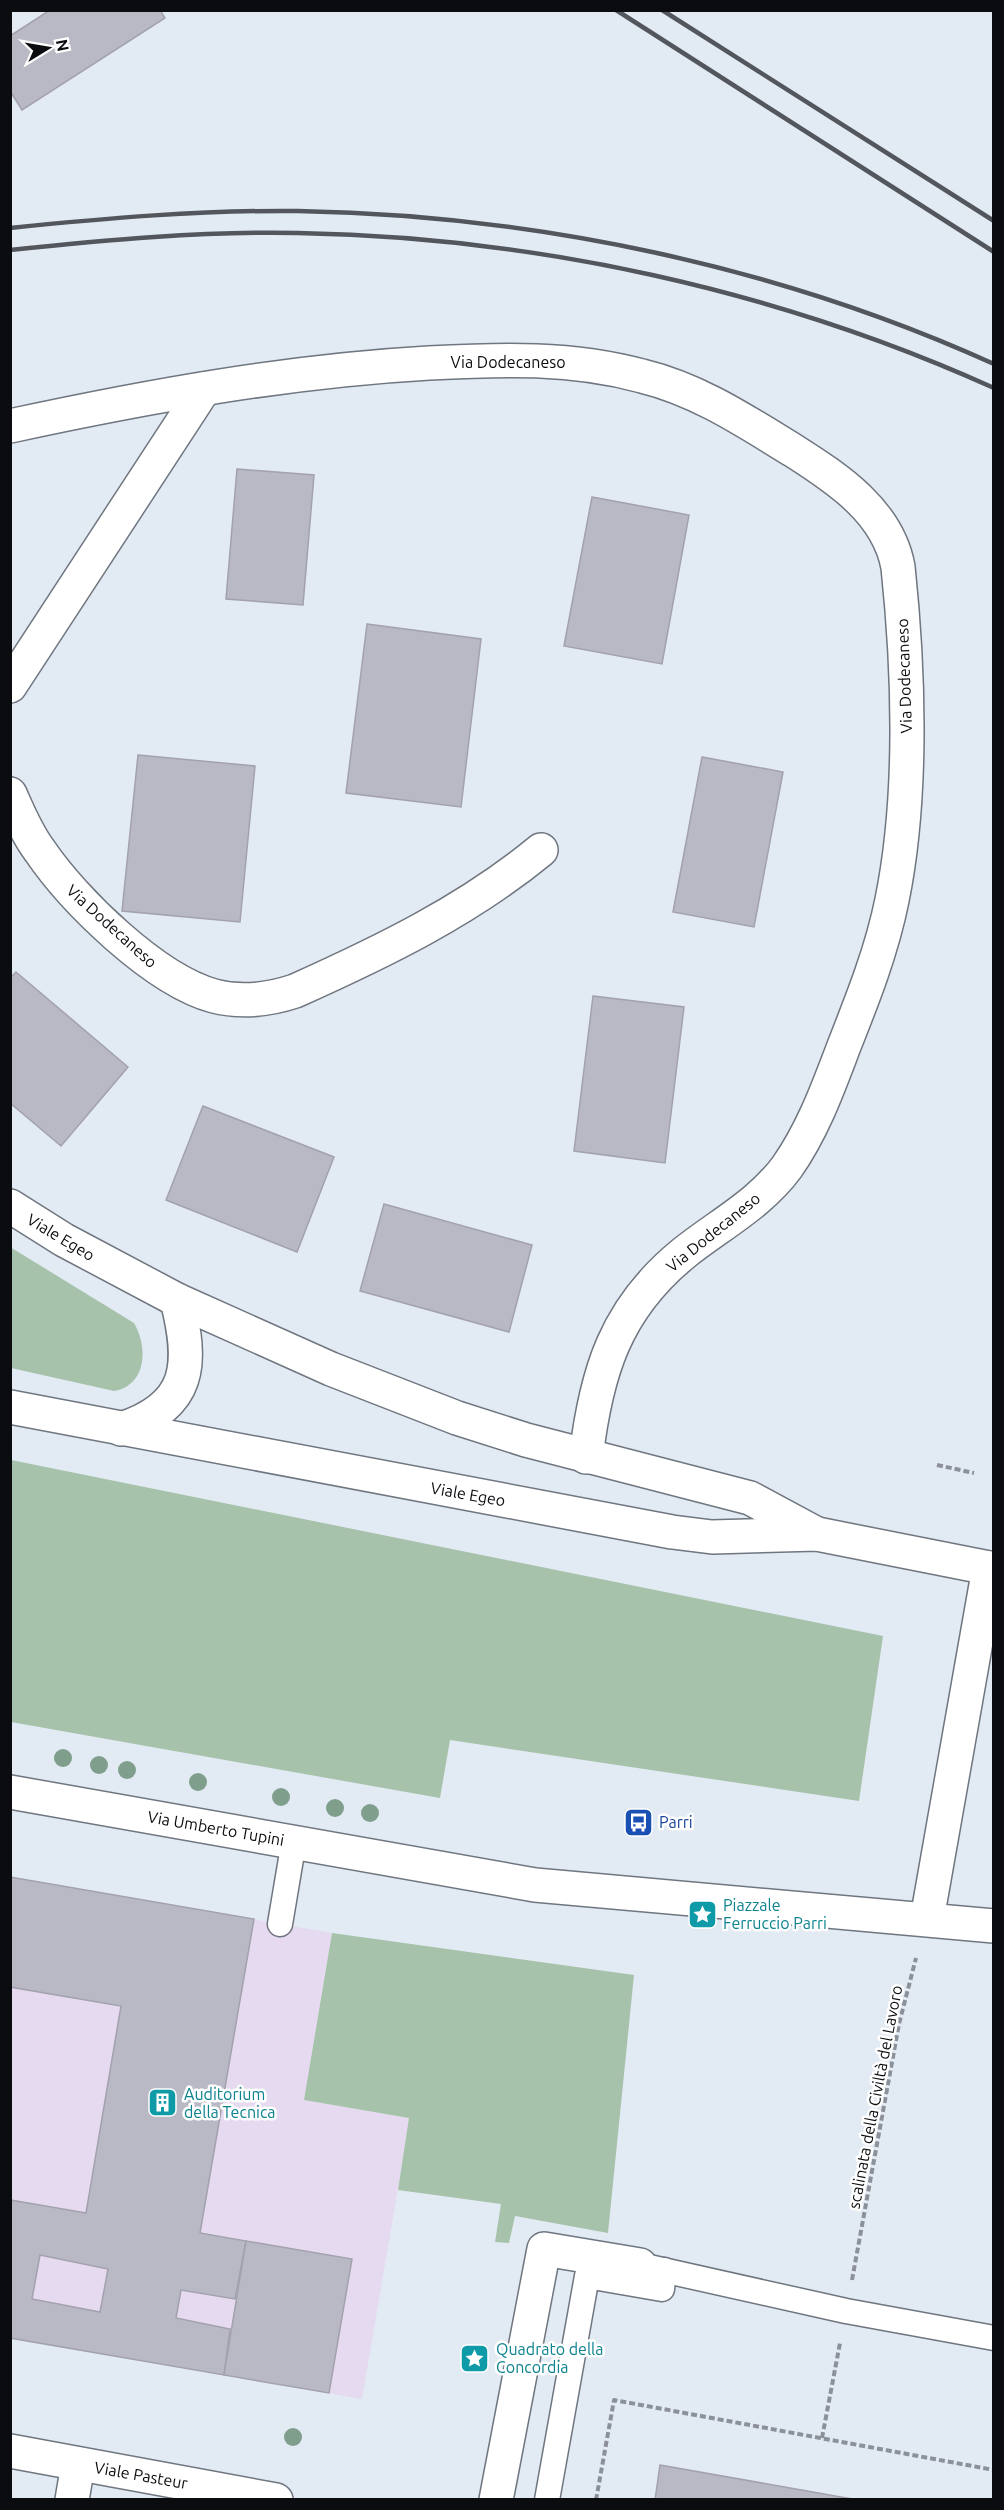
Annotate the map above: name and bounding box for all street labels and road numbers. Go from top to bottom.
street label: Via Dodecaneso [450,353,566,371]
street label: Via Dodecaneso [893,618,915,734]
street label: Via Dodecaneso [63,881,161,971]
street label: Via Dodecaneso [663,1189,763,1275]
street label: Viale Egeo [24,1210,98,1264]
street label: Viale Egeo [429,1479,507,1509]
street label: Via Umberto Tupini [146,1807,286,1849]
street label: scalinata della Civiltà del Lavoro [844,1984,906,2210]
street label: Viale Pasteur [93,2458,189,2492]

